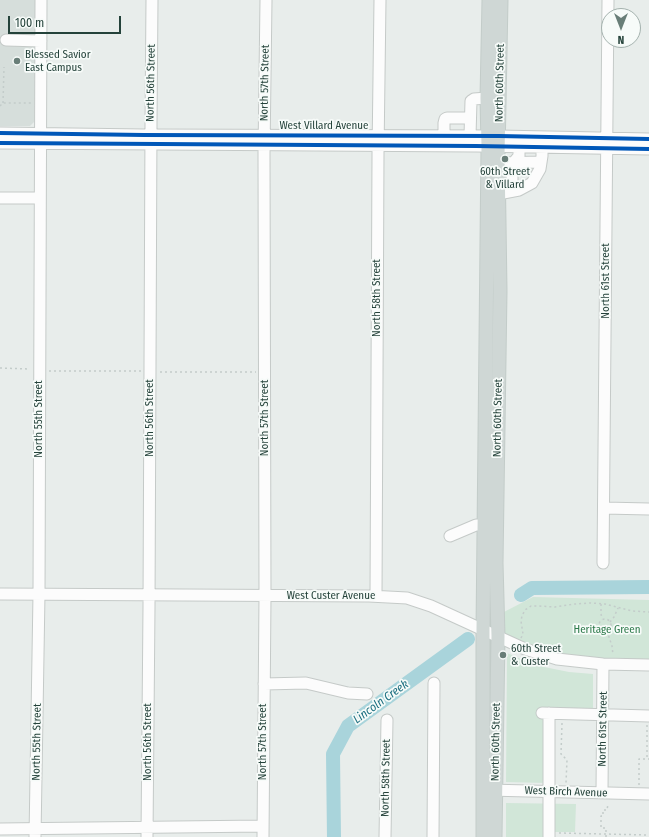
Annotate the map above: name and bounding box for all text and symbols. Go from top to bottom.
scale bar [10,8,123,34]
north arrow [601,8,641,48]
text: 100 m [15,16,44,30]
text: N [618,33,624,46]
street label: North 56th Street [144,44,158,122]
street label: North 60th Street [493,44,507,122]
street label: North 57th Street [258,45,272,121]
place label: Blessed Savior East Campus [25,48,90,74]
marker: Blessed Savior East Campus [12,56,22,66]
street label: West Villard Avenue [279,119,369,133]
marker: 60th Street & Villard [500,154,510,164]
place label: 60th Street & Villard [480,165,530,191]
street label: North 61st Street [599,243,613,319]
street label: North 58th Street [370,259,384,337]
street label: North 56th Street [143,379,157,457]
street label: North 60th Street [491,379,505,457]
street label: North 55th Street [32,380,46,458]
street label: North 57th Street [258,380,272,456]
street label: West Custer Avenue [287,589,375,603]
park label: Heritage Green [573,623,641,637]
place label: 60th Street & Custer [511,642,561,668]
marker: 60th Street & Custer [498,650,508,660]
water label: Lincoln Creek [351,677,411,727]
street label: North 61st Street [596,691,610,767]
street label: North 55th Street [30,703,44,781]
street label: North 56th Street [141,703,155,781]
street label: North 60th Street [489,703,503,781]
street label: North 57th Street [256,704,270,780]
street label: North 58th Street [379,739,393,817]
street label: West Birch Avenue [524,784,608,800]

